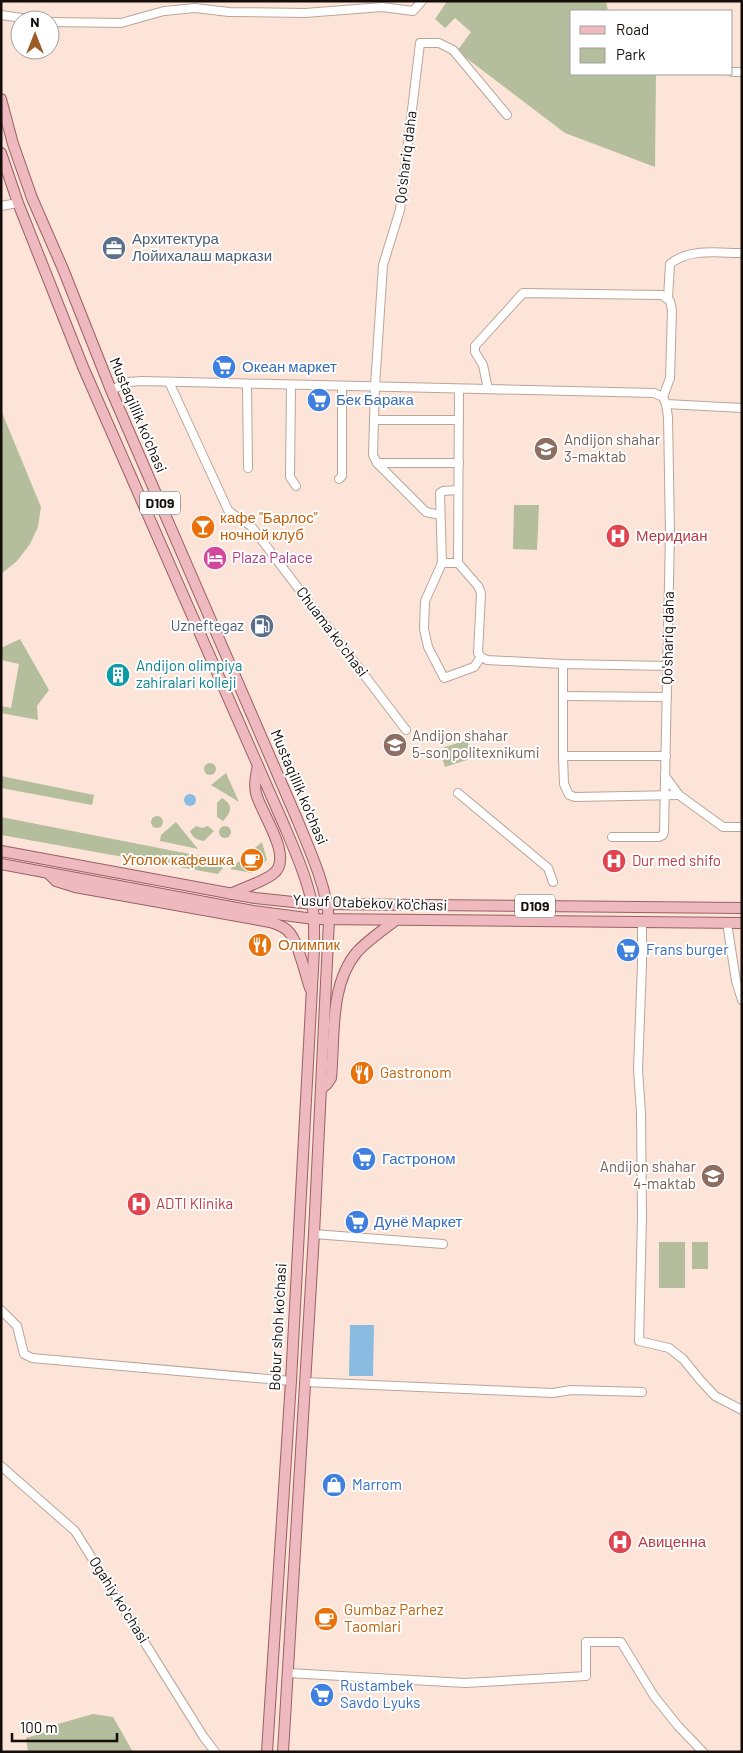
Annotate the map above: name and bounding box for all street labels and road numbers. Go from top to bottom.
street label: Qo'shariq daha [390,109,420,204]
street label: Mustaqillik ko'chasi [107,354,171,475]
road number: D109 [140,492,180,514]
street label: Chuama koʻchasi [293,583,373,680]
street label: Qo'shariq daha [657,591,677,685]
street label: Mustaqillik ko'chasi [268,726,332,847]
street label: Yusuf Otabekov ko'chasi [293,890,448,914]
road number: D109 [515,894,555,918]
street label: Bobur shoh ko'chasi [265,1263,289,1391]
street label: Ogahiy koʻchasi [86,1553,154,1646]

